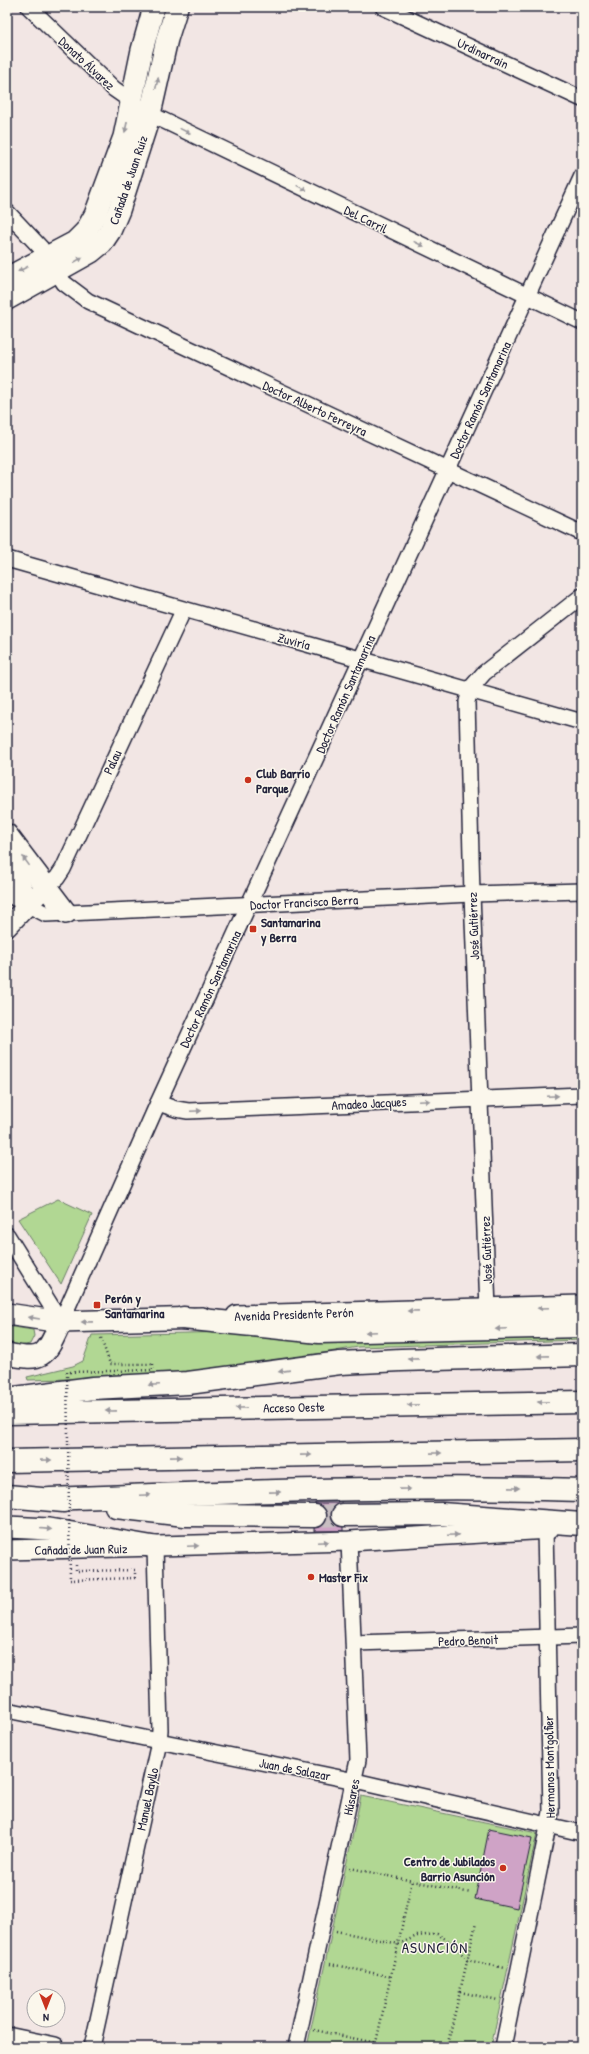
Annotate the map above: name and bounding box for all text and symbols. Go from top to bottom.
street label: Donato Álvarez [55,32,119,94]
street label: Urdinarrain [454,33,512,73]
one-way arrow [154,76,160,88]
one-way arrow [122,120,128,133]
one-way arrow [179,128,190,134]
street label: Cañada de Juan Ruiz [104,133,152,227]
one-way arrow [296,185,307,191]
street label: Del Carril [341,201,391,237]
one-way arrow [413,241,424,247]
one-way arrow [72,256,84,263]
one-way arrow [18,266,29,272]
street label: Doctor Ramón Santamarina [445,338,515,462]
street label: Doctor Alberto Ferreyra [260,376,370,440]
street label: Zuviría [276,628,312,654]
street label: Doctor Ramón Santamarina [311,632,379,756]
street label: Palau [99,747,125,777]
place label: Club Barrio Parque [256,764,311,798]
marker: Club Barrio Parque [243,775,253,785]
one-way arrow [22,856,30,867]
street label: Doctor Francisco Berra [250,890,358,914]
street label: José Gutiérrez [463,891,483,960]
place label: Santamarina y Berra [260,913,321,947]
marker: Santamarina y Berra [248,924,258,934]
street label: Doctor Ramón Santamarina [175,927,245,1051]
street label: Amadeo Jacques [331,1092,407,1114]
one-way arrow [547,1092,559,1099]
one-way arrow [418,1097,430,1104]
one-way arrow [190,1107,202,1114]
street label: José Gutiérrez [476,1215,496,1284]
place label: Perón y Santamarina [105,1289,165,1322]
marker: Perón y Santamarina [92,1300,102,1310]
street label: Avenida Presidente Perón [234,1303,354,1325]
one-way arrow [537,1304,549,1311]
one-way arrow [406,1308,419,1314]
one-way arrow [28,1315,40,1321]
one-way arrow [80,1319,93,1325]
one-way arrow [495,1325,507,1332]
one-way arrow [364,1329,377,1335]
one-way arrow [537,1353,549,1360]
one-way arrow [407,1356,419,1363]
one-way arrow [278,1367,290,1374]
one-way arrow [148,1381,160,1388]
street label: Acceso Oeste [263,1397,325,1417]
one-way arrow [537,1399,549,1406]
one-way arrow [406,1402,419,1408]
one-way arrow [234,1405,247,1411]
one-way arrow [105,1407,117,1414]
one-way arrow [430,1449,442,1456]
one-way arrow [300,1452,313,1458]
one-way arrow [170,1454,182,1461]
one-way arrow [40,1457,53,1463]
one-way arrow [508,1485,521,1491]
one-way arrow [399,1486,412,1492]
one-way arrow [269,1489,282,1495]
one-way arrow [139,1492,152,1498]
one-way arrow [40,1525,52,1532]
one-way arrow [447,1532,459,1539]
one-way arrow [317,1538,329,1545]
street label: Cañada de Juan Ruiz [34,1539,128,1559]
one-way arrow [187,1543,200,1549]
place label: Master Fix [319,1568,368,1586]
marker: Master Fix [306,1572,316,1582]
street label: Pedro Benoit [438,1630,499,1650]
street label: Hermanos Montgolfier [539,1716,559,1818]
street label: Juan de Salazar [258,1753,332,1785]
street label: Manuel Bayllo [132,1766,162,1832]
street label: Húsares [338,1777,364,1817]
place label: Centro de Jubilados Barrio Asunción [404,1852,495,1885]
marker: Centro de Jubilados Barrio Asunción [498,1863,508,1873]
district label: ASUNCIÓN [402,1937,468,1958]
north arrow [26,1988,66,2028]
text: N [43,2011,49,2025]

